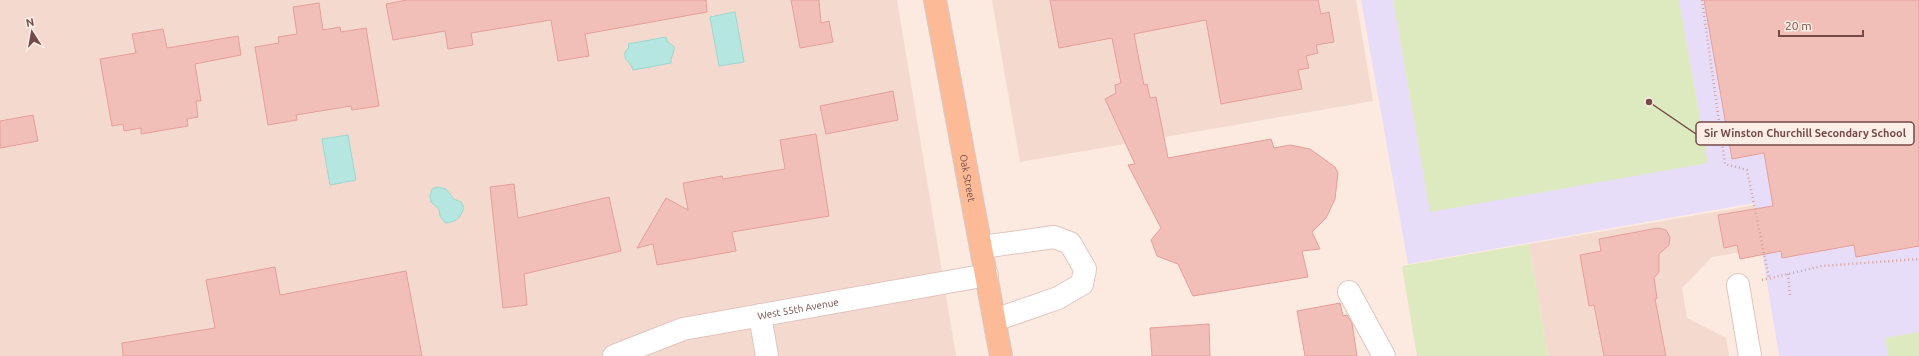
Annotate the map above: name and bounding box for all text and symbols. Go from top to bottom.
north arrow [12,12,52,52]
scale bar [1779,12,1863,38]
text: N [25,16,35,29]
text: 20 m [1785,19,1812,32]
callout: Sir Winston Churchill Secondary School [1696,122,1914,145]
text: Sir Winston Churchill Secondary School [1704,127,1907,139]
street label: Oak Street [958,153,978,203]
street label: West 55th Avenue [757,296,840,321]

